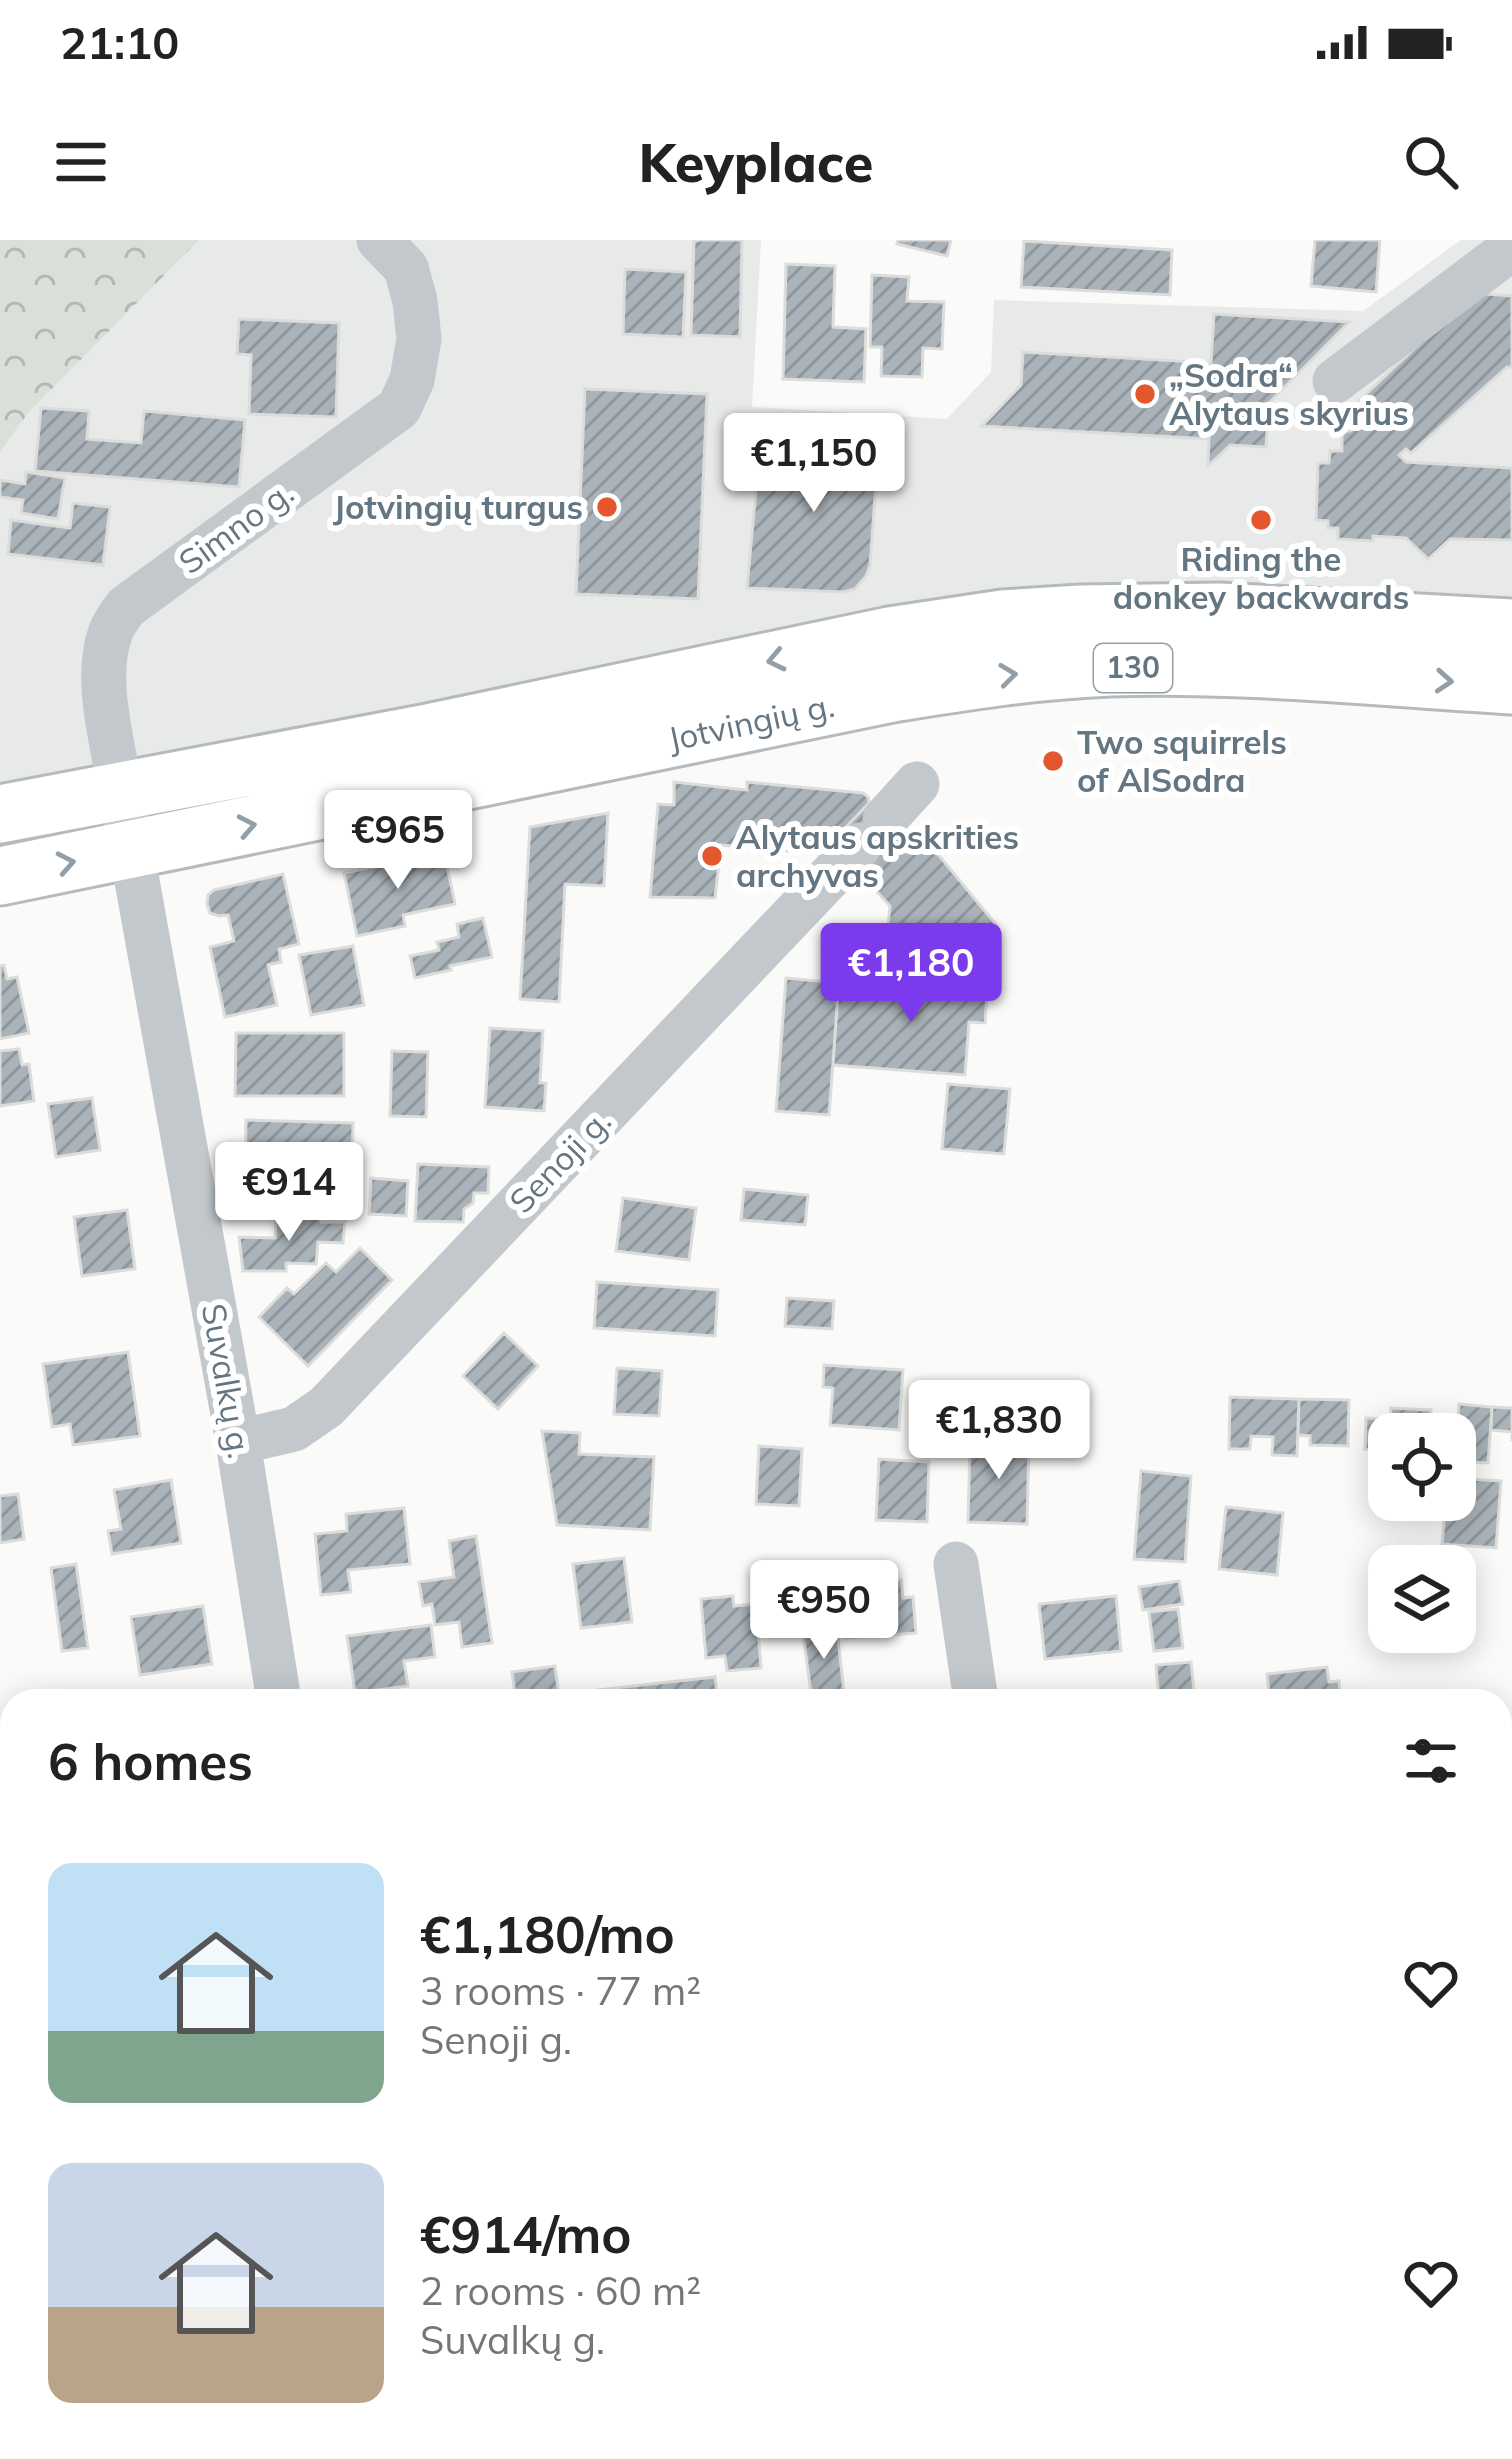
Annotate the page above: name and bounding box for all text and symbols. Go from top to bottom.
text: 21:10 [60,14,179,70]
text: Keyplace [639,128,873,196]
icon: menu [48,129,114,195]
icon: search [1398,129,1464,195]
place label: „Sodra“ Alytaus skyrius [1169,354,1409,433]
marker: „Sodra“ Alytaus skyrius [1132,381,1158,407]
pin: €1,150 [716,413,912,515]
text: €1,150 [751,427,877,476]
street label: Simno g. [170,471,301,582]
place label: Jotvingių turgus [333,486,583,527]
marker: Jotvingių turgus [594,494,620,520]
marker: Riding the donkey backwards [1248,507,1274,533]
place label: Riding the donkey backwards [1113,538,1409,617]
road number: 130 [1094,644,1172,692]
one-way arrow [766,647,786,672]
one-way arrow [998,663,1017,689]
one-way arrow [1435,668,1454,694]
street label: Jotvingių g. [664,684,838,759]
place label: Two squirrels of AlSodra [1077,721,1287,800]
marker: Two squirrels of AlSodra [1040,748,1066,774]
pin: €965 [327,790,469,892]
text: €965 [351,804,445,853]
one-way arrow [237,815,257,840]
place label: Alytaus apskrities archyvas [736,816,1019,895]
marker: Alytaus apskrities archyvas [699,843,725,869]
one-way arrow [56,851,76,877]
pin: €1,180 [813,923,1009,1025]
text: €1,180 [848,937,974,986]
street label: Senoji g. [500,1100,619,1221]
pin: €914 [218,1142,360,1244]
text: €914 [242,1156,336,1205]
street label: Suvalkų g. [194,1300,261,1462]
pin: €1,830 [901,1380,1097,1482]
text: €1,830 [936,1394,1062,1443]
map controls [1368,1413,1476,1653]
button: locate [1368,1413,1476,1521]
button: layers [1368,1545,1476,1653]
pin: €950 [753,1560,895,1662]
text: €950 [777,1574,871,1623]
icon: filters [1398,1728,1464,1794]
text: 6 homes [48,1729,253,1793]
text: €1,180/mo [420,1902,675,1966]
icon: home [144,1911,288,2055]
icon: heart [1398,1950,1464,2016]
text: 3 rooms · 77 m² [420,1966,701,2015]
text: Senoji g. [420,2015,572,2064]
text: €914/mo [420,2202,632,2266]
icon: home [144,2211,288,2355]
icon: heart [1398,2250,1464,2316]
text: 2 rooms · 60 m² [420,2266,701,2315]
text: Suvalkų g. [420,2315,605,2364]

